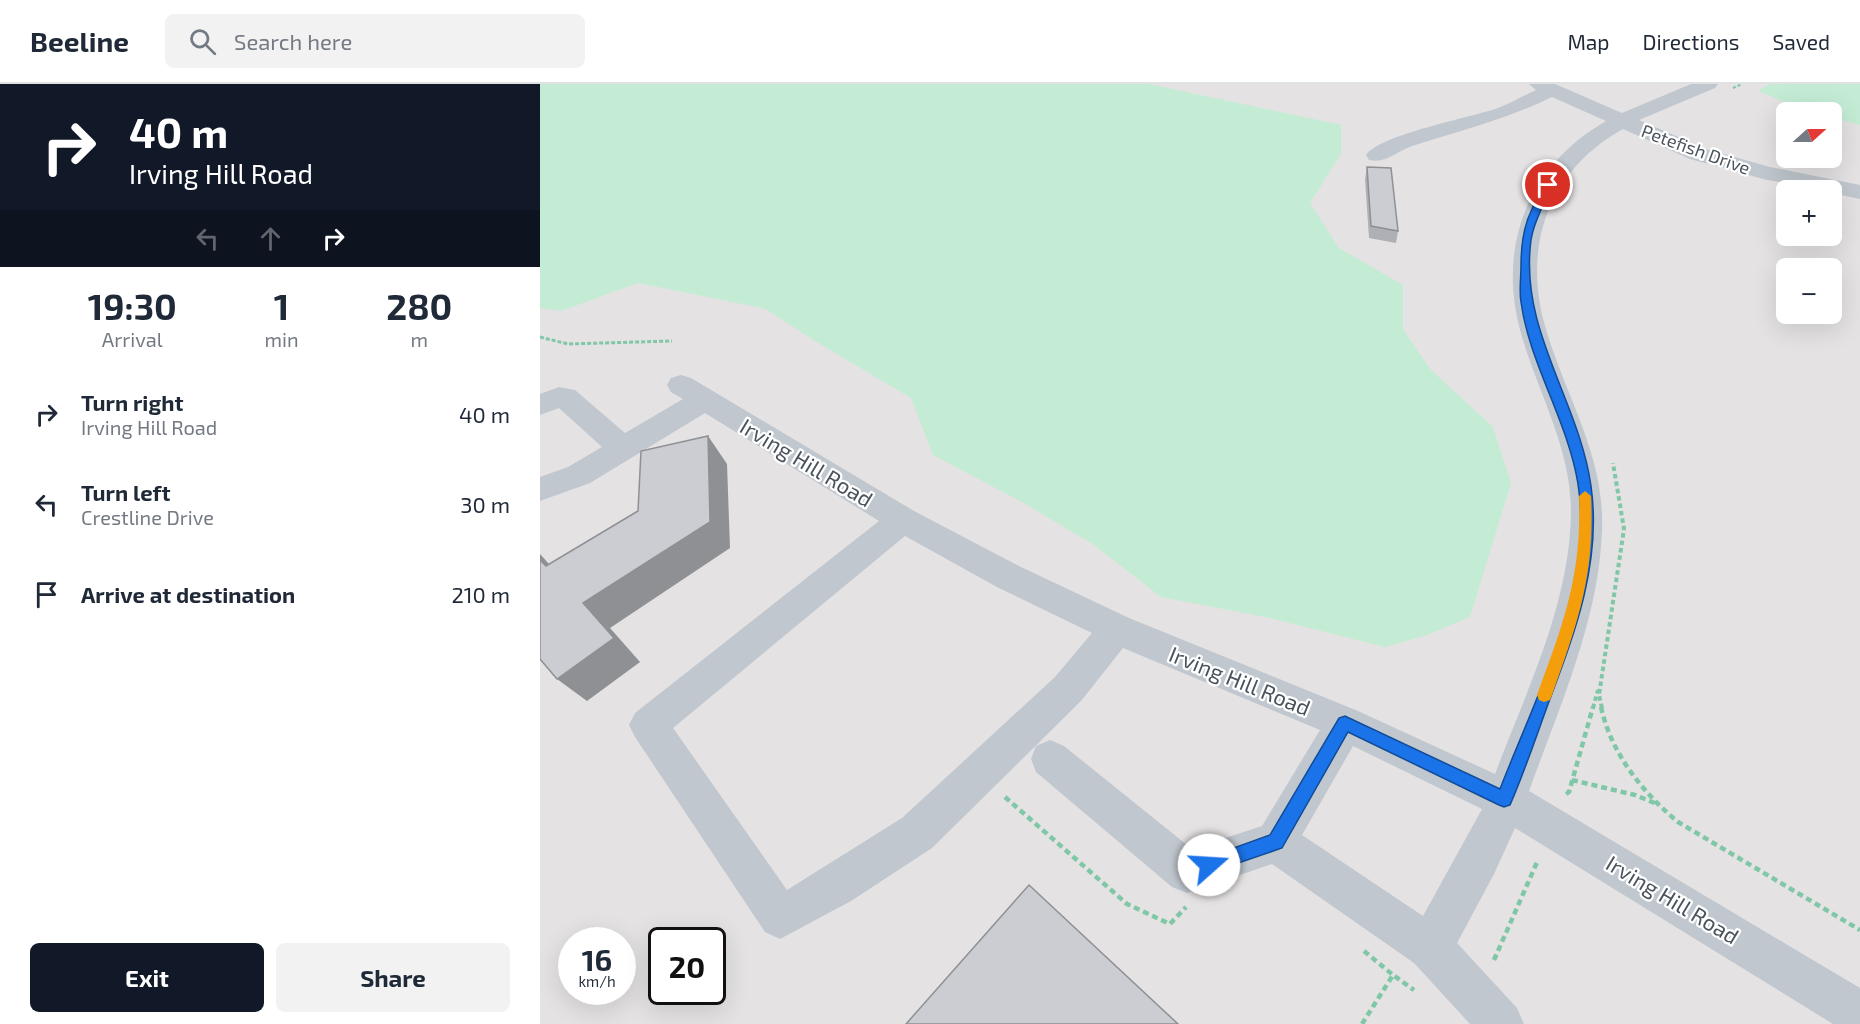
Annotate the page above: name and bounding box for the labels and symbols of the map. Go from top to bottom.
north arrow [1776,102,1842,168]
street label: Petefish Drive [1639,119,1753,179]
pin [1522,159,1573,210]
street label: Irving Hill Road [736,412,878,512]
street label: Irving Hill Road [1166,640,1314,720]
position arrow [1177,833,1241,897]
street label: Irving Hill Road [1602,849,1744,949]
speed limit sign: 20 [648,927,726,1005]

